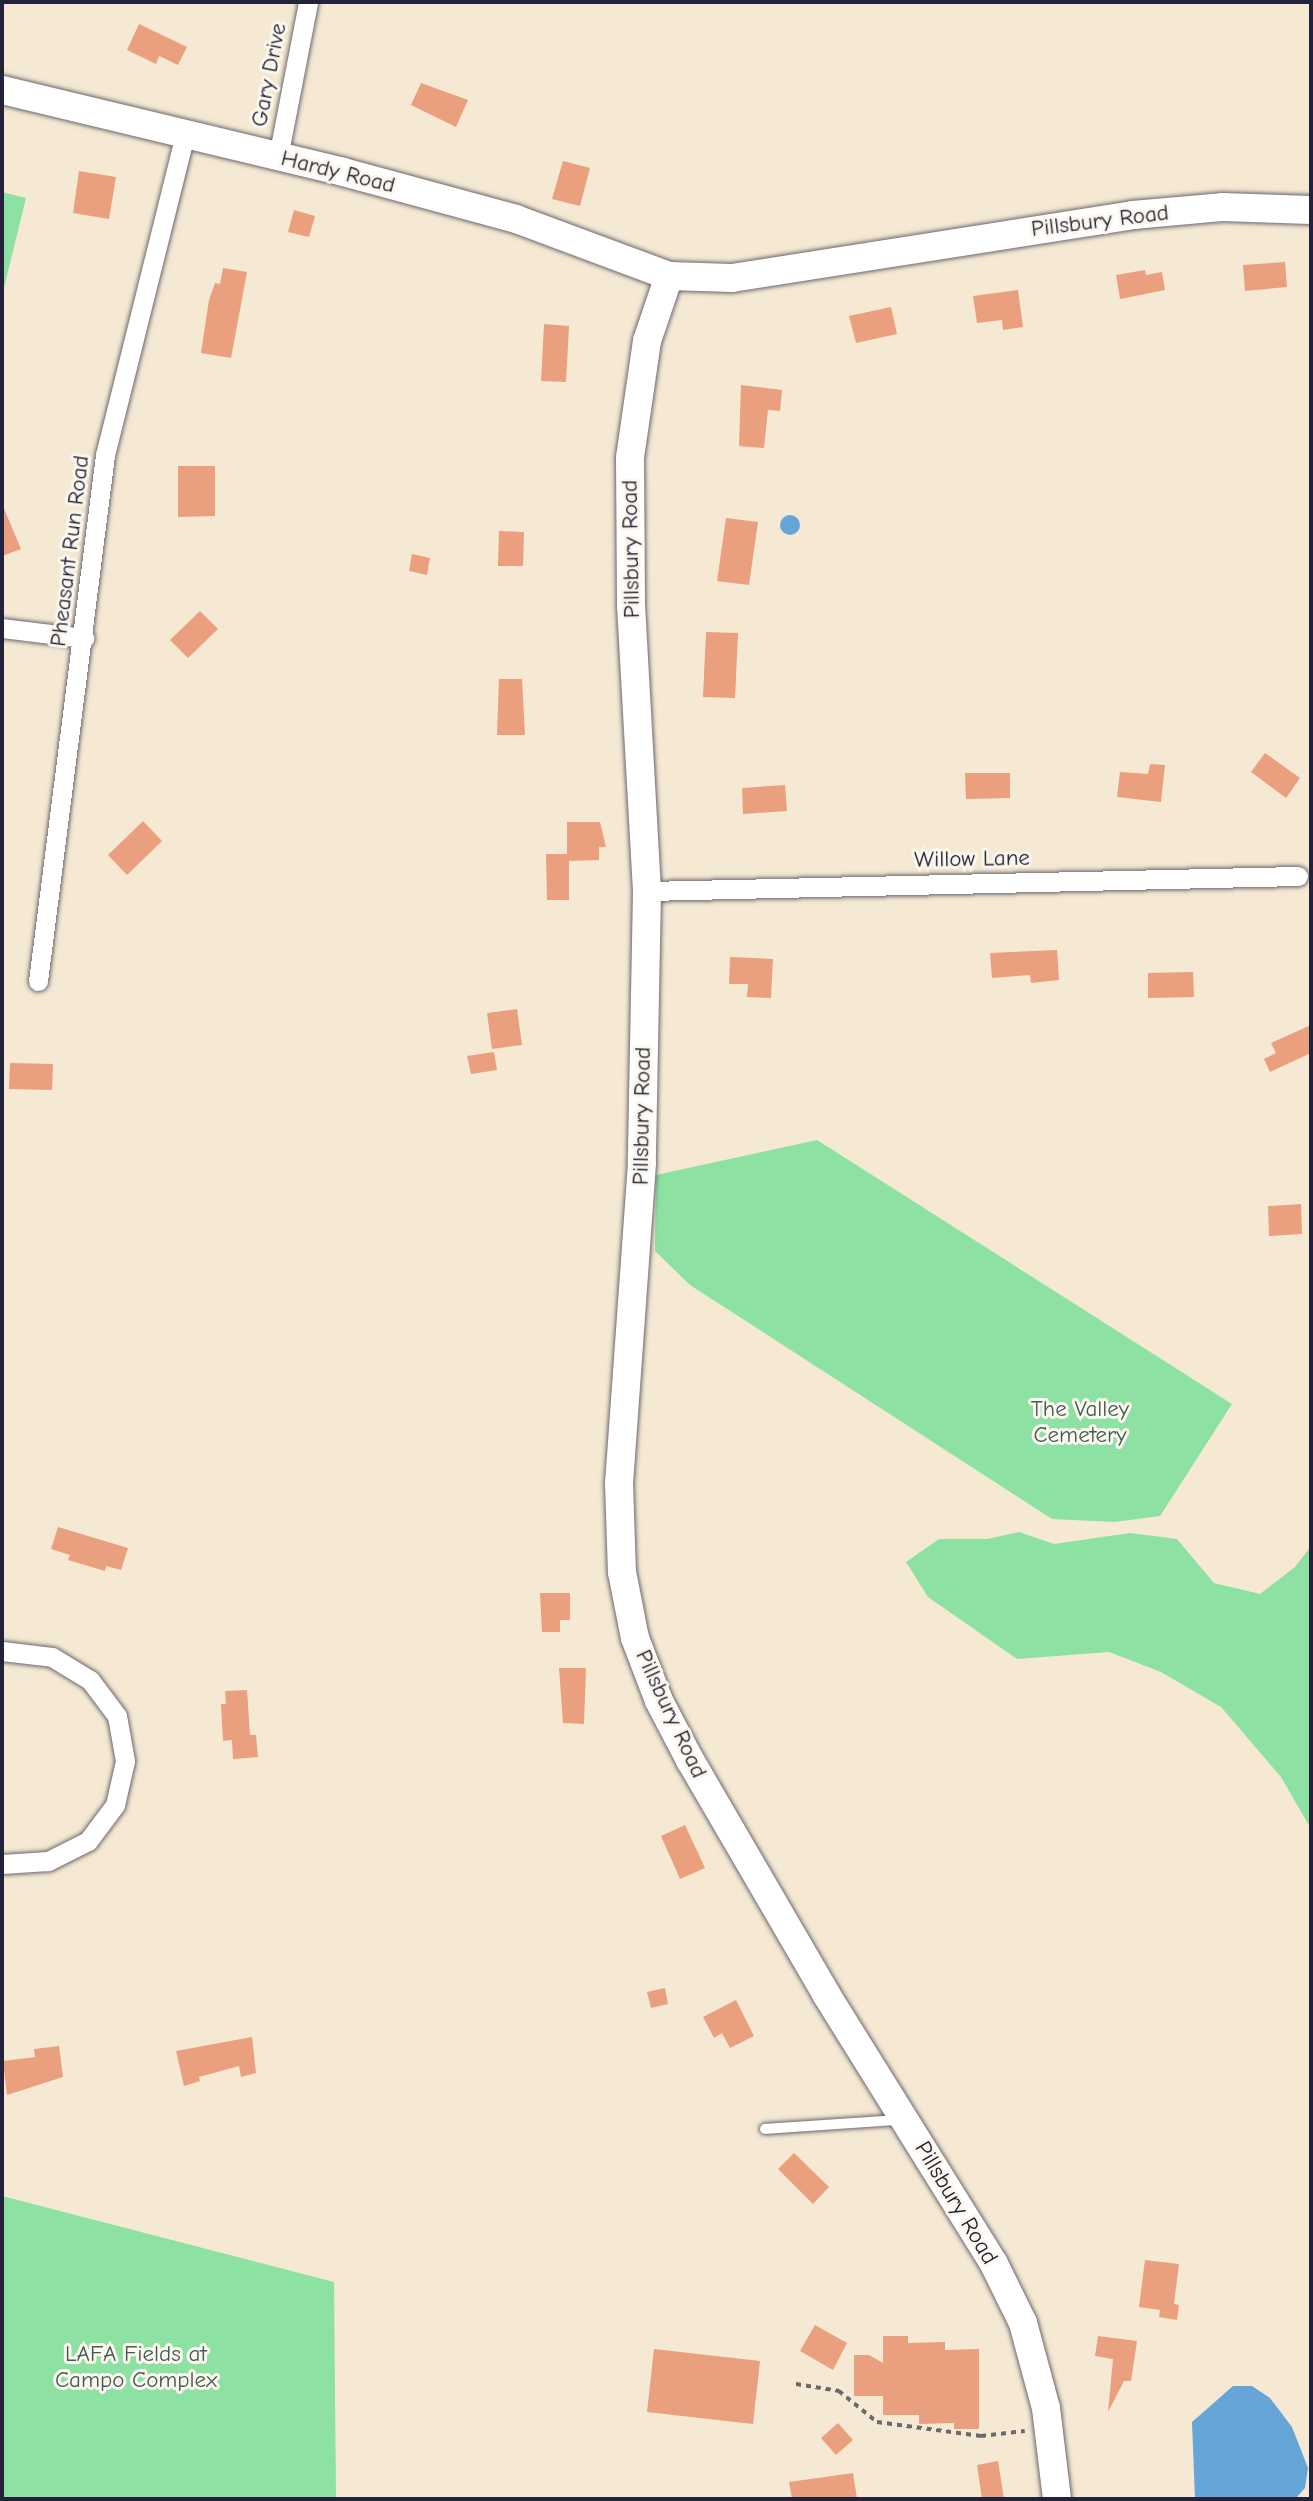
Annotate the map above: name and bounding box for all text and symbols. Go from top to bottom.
street label: Gary Drive [245,21,293,129]
street label: Hardy Road [278,144,398,200]
street label: Pillsbury Road [1030,199,1170,243]
street label: Pheasant Run Road [45,454,95,648]
street label: Pillsbury Road [616,479,646,619]
street label: Willow Lane [914,844,1030,874]
street label: Pillsbury Road [627,1046,657,1186]
park label: The Valley Cemetery [1031,1395,1129,1449]
street label: Pillsbury Road [629,1645,713,1783]
street label: Pillsbury Road [908,2137,1004,2269]
park label: LAFA Fields at Campo Complex [55,2340,217,2394]

